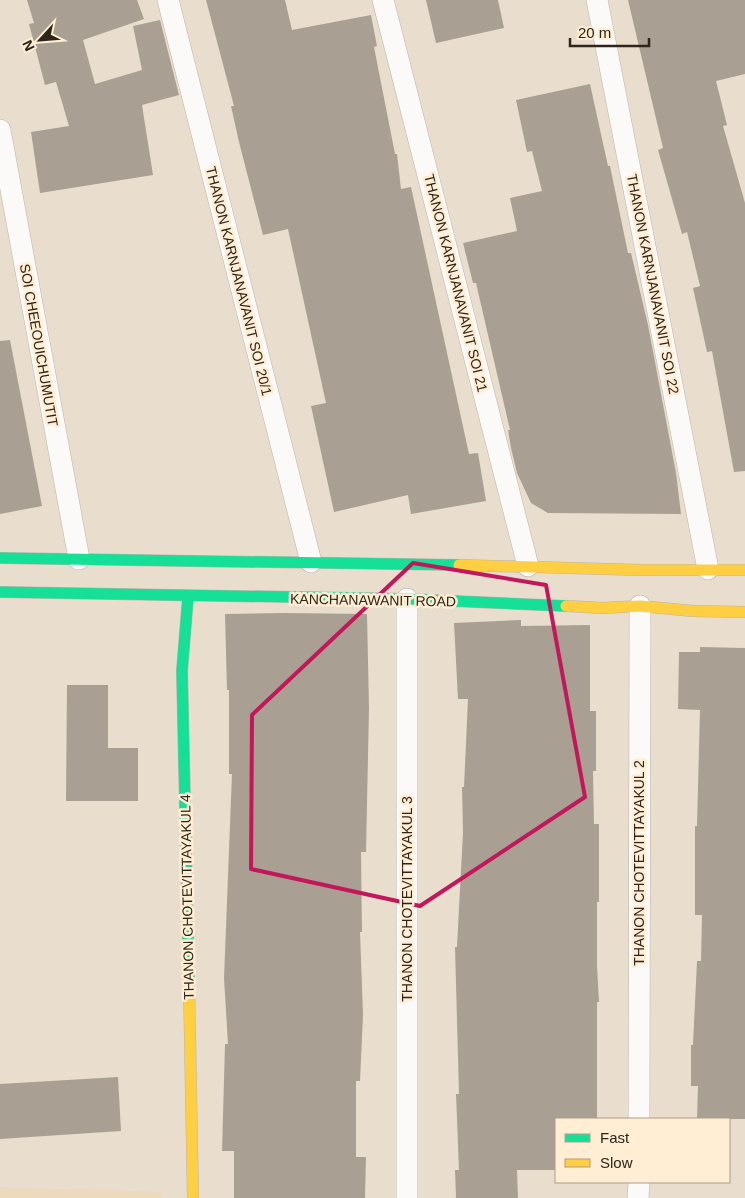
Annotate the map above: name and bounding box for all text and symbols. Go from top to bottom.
north arrow [15,15,65,65]
scale bar [570,15,649,47]
text: 20 m [578,24,611,41]
text: N [19,38,38,54]
street label: THANON KARNJANAVANIT SOI 20/1 [203,165,275,397]
street label: THANON KARNJANAVANIT SOI 21 [421,172,491,394]
street label: THANON KARNJANAVANIT SOI 22 [624,173,682,396]
street label: SOI CHEEOUICHUMUTIT [17,262,61,428]
street label: KANCHANAWANIT ROAD [290,591,456,609]
street label: THANON CHOTEVITTAYAKUL 2 [631,760,647,966]
street label: THANON CHOTEVITTAYAKUL 4 [177,794,197,1000]
street label: THANON CHOTEVITTAYAKUL 3 [399,796,415,1002]
legend [555,1118,730,1183]
text: Fast [600,1129,630,1146]
text: Slow [600,1154,633,1171]

